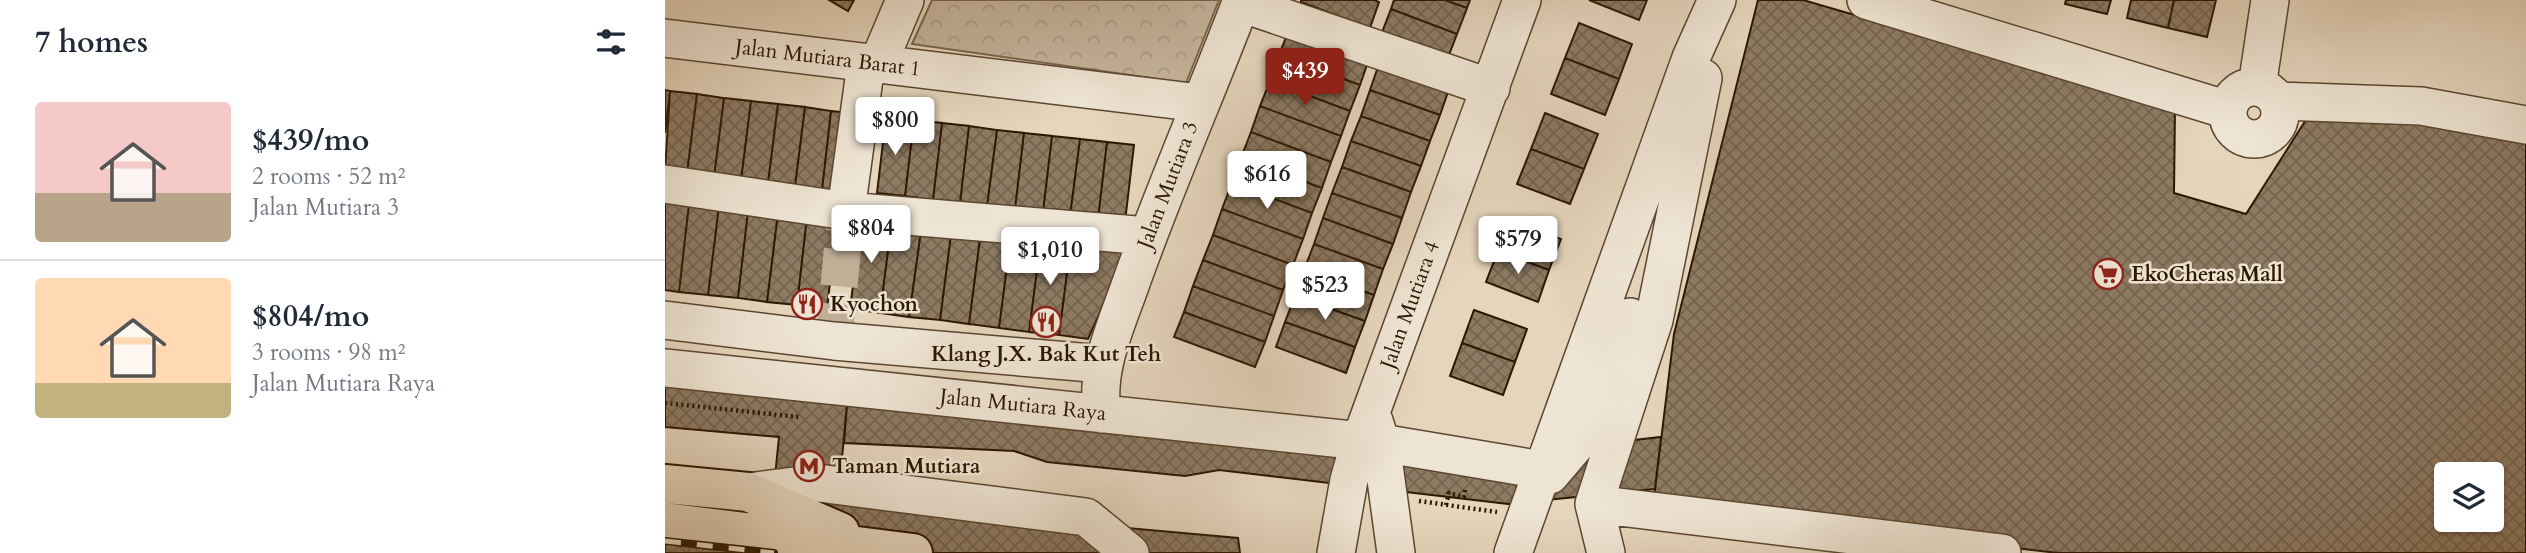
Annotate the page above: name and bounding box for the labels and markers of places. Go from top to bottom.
pin: $439 [1264,48,1346,108]
pin: $800 [854,97,936,157]
pin: $616 [1226,152,1308,211]
pin: $804 [830,205,912,265]
pin: $579 [1477,216,1559,276]
pin: $1,010 [993,228,1107,287]
supermarket icon: EkoCheras Mall [2091,257,2125,291]
place label: EkoCheras Mall [2131,260,2283,289]
pin: $523 [1284,262,1366,322]
restaurant icon: Kyochon [790,287,824,321]
place label: Kyochon [830,290,918,319]
restaurant icon: Klang J.X. Bak Kut Teh [1029,305,1063,339]
place label: Klang J.X. Bak Kut Teh [931,340,1161,369]
metro station icon: Taman Mutiara [792,449,826,483]
place label: Taman Mutiara [832,452,981,481]

